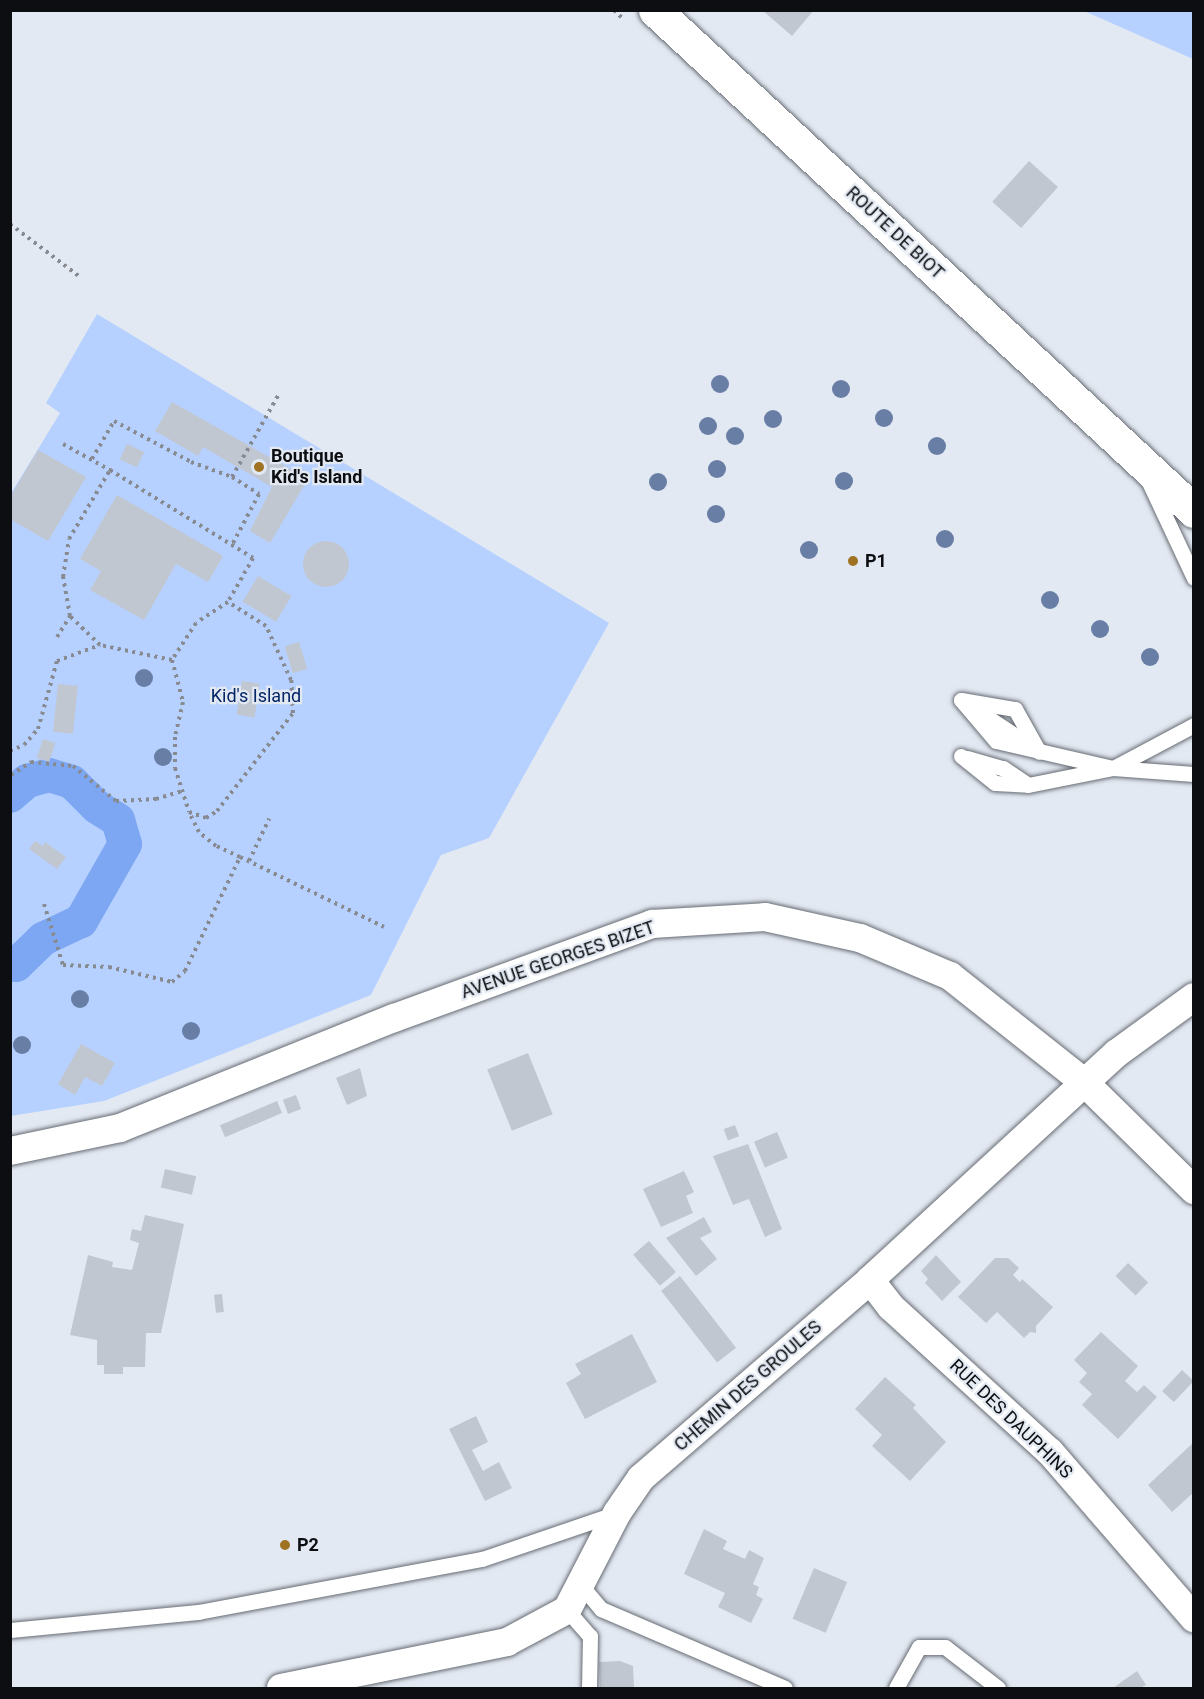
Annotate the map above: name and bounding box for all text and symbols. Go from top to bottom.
street label: ROUTE DE BIOT [842,182,948,284]
place label: Boutique Kid's Island [271,446,362,488]
marker: Boutique Kid's Island [252,460,266,474]
place label: P1 [865,550,887,572]
marker: P1 [846,554,860,568]
park label: Kid's Island [211,685,301,707]
street label: AVENUE GEORGES BIZET [458,917,658,1003]
street label: CHEMIN DES GROULES [670,1316,826,1456]
street label: RUE DES DAUPHINS [945,1355,1077,1483]
place label: P2 [297,1534,319,1556]
marker: P2 [278,1538,292,1552]

